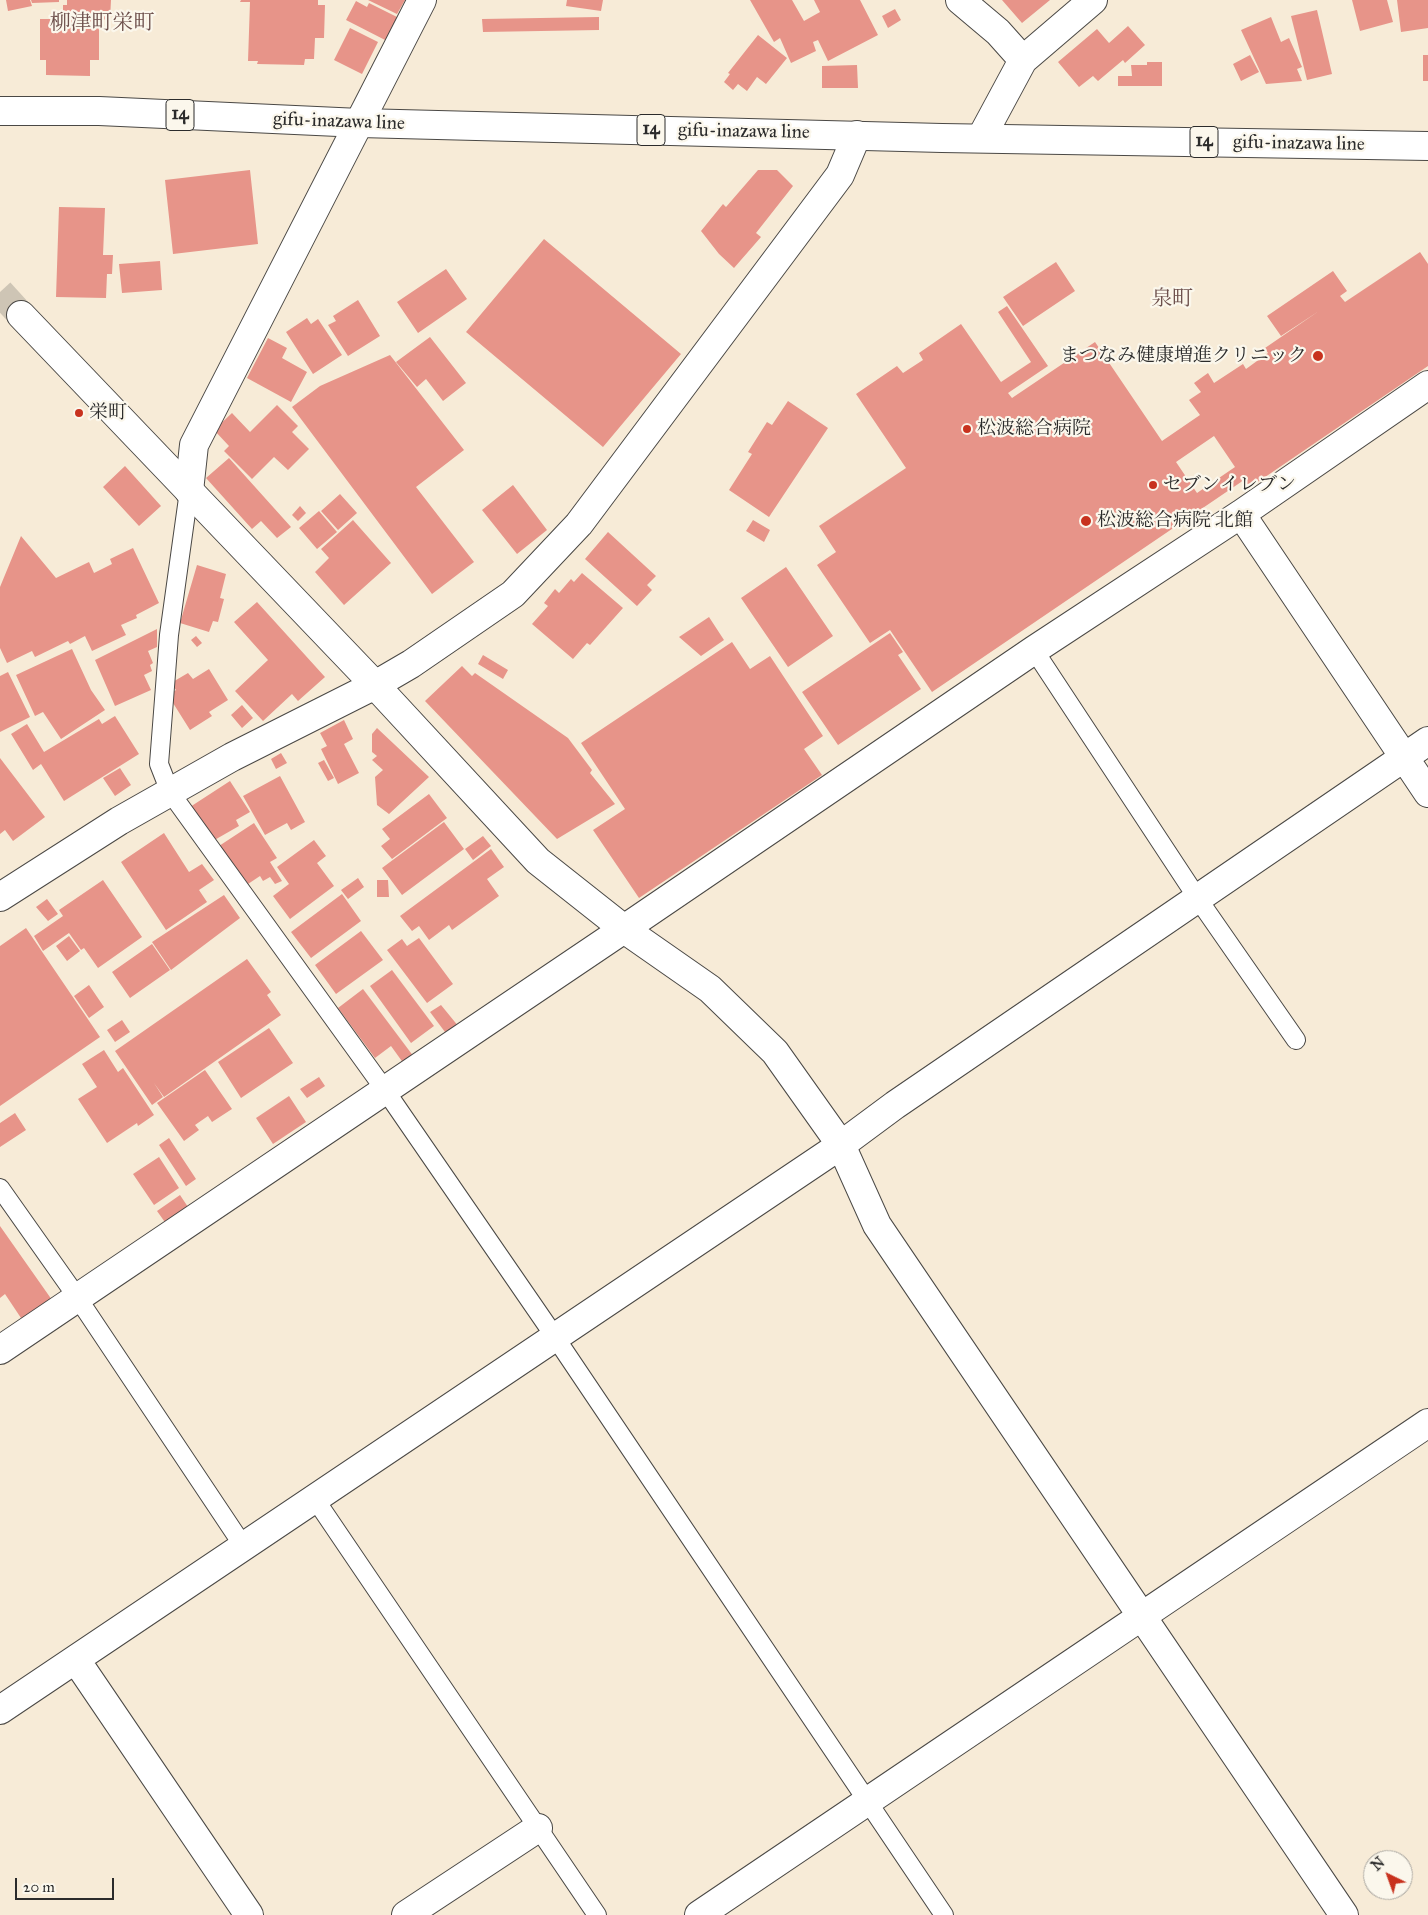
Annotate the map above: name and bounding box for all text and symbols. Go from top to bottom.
district label: 柳津町栄町 [50,11,154,37]
road number: 14 [166,100,194,130]
street label: gifu-inazawa line [273,108,405,136]
road number: 14 [637,114,665,146]
street label: gifu-inazawa line [678,119,810,145]
road number: 14 [1190,126,1218,158]
street label: gifu-inazawa line [1233,131,1365,157]
district label: 泉町 [1151,287,1193,313]
place label: まつなみ健康増進クリニック [1060,345,1307,367]
marker: まつなみ健康増進クリニック [1311,349,1325,363]
place label: 栄町 [89,402,127,424]
marker: 栄町 [73,407,85,419]
place label: 松波総合病院 [977,418,1091,440]
marker: 松波総合病院 [961,423,973,435]
place label: セブンイレブン [1163,474,1296,496]
marker: セブンイレブン [1147,479,1159,491]
place label: 松波総合病院 北館 [1097,510,1253,532]
marker: 松波総合病院 北館 [1079,514,1093,528]
north arrow [1363,1850,1413,1900]
text: N [1368,1854,1388,1875]
scale bar [18,1868,116,1900]
text: 20 m [23,1878,55,1896]

